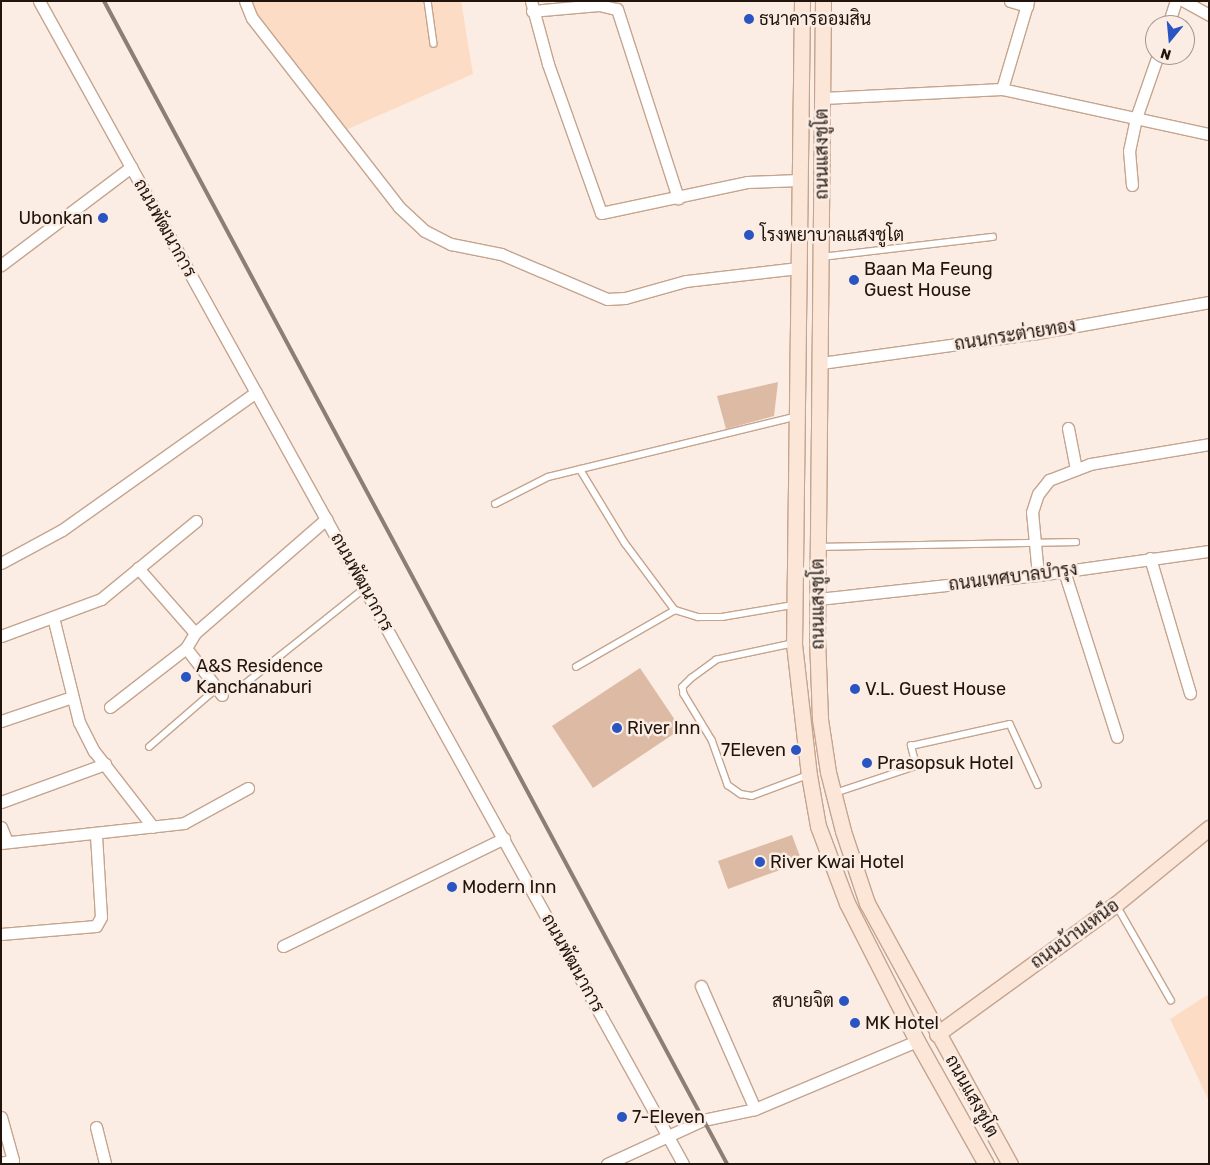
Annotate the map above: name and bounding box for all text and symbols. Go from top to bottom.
place label: ธนาคารออมสิน [759,8,871,30]
marker: ธนาคารออมสิน [743,13,755,25]
north arrow [1145,15,1195,65]
text: N [1158,44,1173,63]
street label: ถนนแสงชูโต [811,108,833,200]
street label: ถนนพัฒนาการ [129,175,201,281]
place label: Ubonkan [18,207,93,229]
marker: Ubonkan [97,212,109,224]
place label: โรงพยาบาลแสงชูโต [760,224,904,246]
marker: โรงพยาบาลแสงชูโต [742,228,756,242]
place label: Baan Ma Feung Guest House [864,259,993,302]
marker: Baan Ma Feung Guest House [848,274,860,286]
street label: ถนนกระต่ายทอง [953,315,1077,355]
street label: ถนนพัฒนาการ [326,529,398,635]
street label: ถนนแสงชูโต [807,558,829,650]
street label: ถนนเทศบาลบำรุง [947,558,1079,596]
place label: A&S Residence Kanchanaburi [196,656,323,699]
marker: A&S Residence Kanchanaburi [180,671,192,683]
place label: V.L. Guest House [865,678,1006,700]
marker: V.L. Guest House [849,683,861,695]
place label: River Inn [627,717,701,739]
marker: River Inn [611,722,623,734]
place label: 7Eleven [721,739,786,761]
marker: 7Eleven [790,744,802,756]
place label: Prasopsuk Hotel [877,752,1014,774]
marker: Prasopsuk Hotel [861,757,873,769]
place label: River Kwai Hotel [770,851,905,873]
marker: River Kwai Hotel [754,856,766,868]
place label: Modern Inn [462,876,556,898]
marker: Modern Inn [446,881,458,893]
street label: ถนนบ้านเหนือ [1026,895,1124,973]
street label: ถนนพัฒนาการ [537,910,609,1016]
place label: สบายจิต [772,990,834,1012]
marker: สบายจิต [838,995,850,1007]
place label: MK Hotel [865,1012,939,1034]
marker: MK Hotel [849,1017,861,1029]
street label: ถนนแสงชูโต [940,1051,1004,1141]
place label: 7-Eleven [632,1106,705,1128]
marker: 7-Eleven [616,1111,628,1123]

